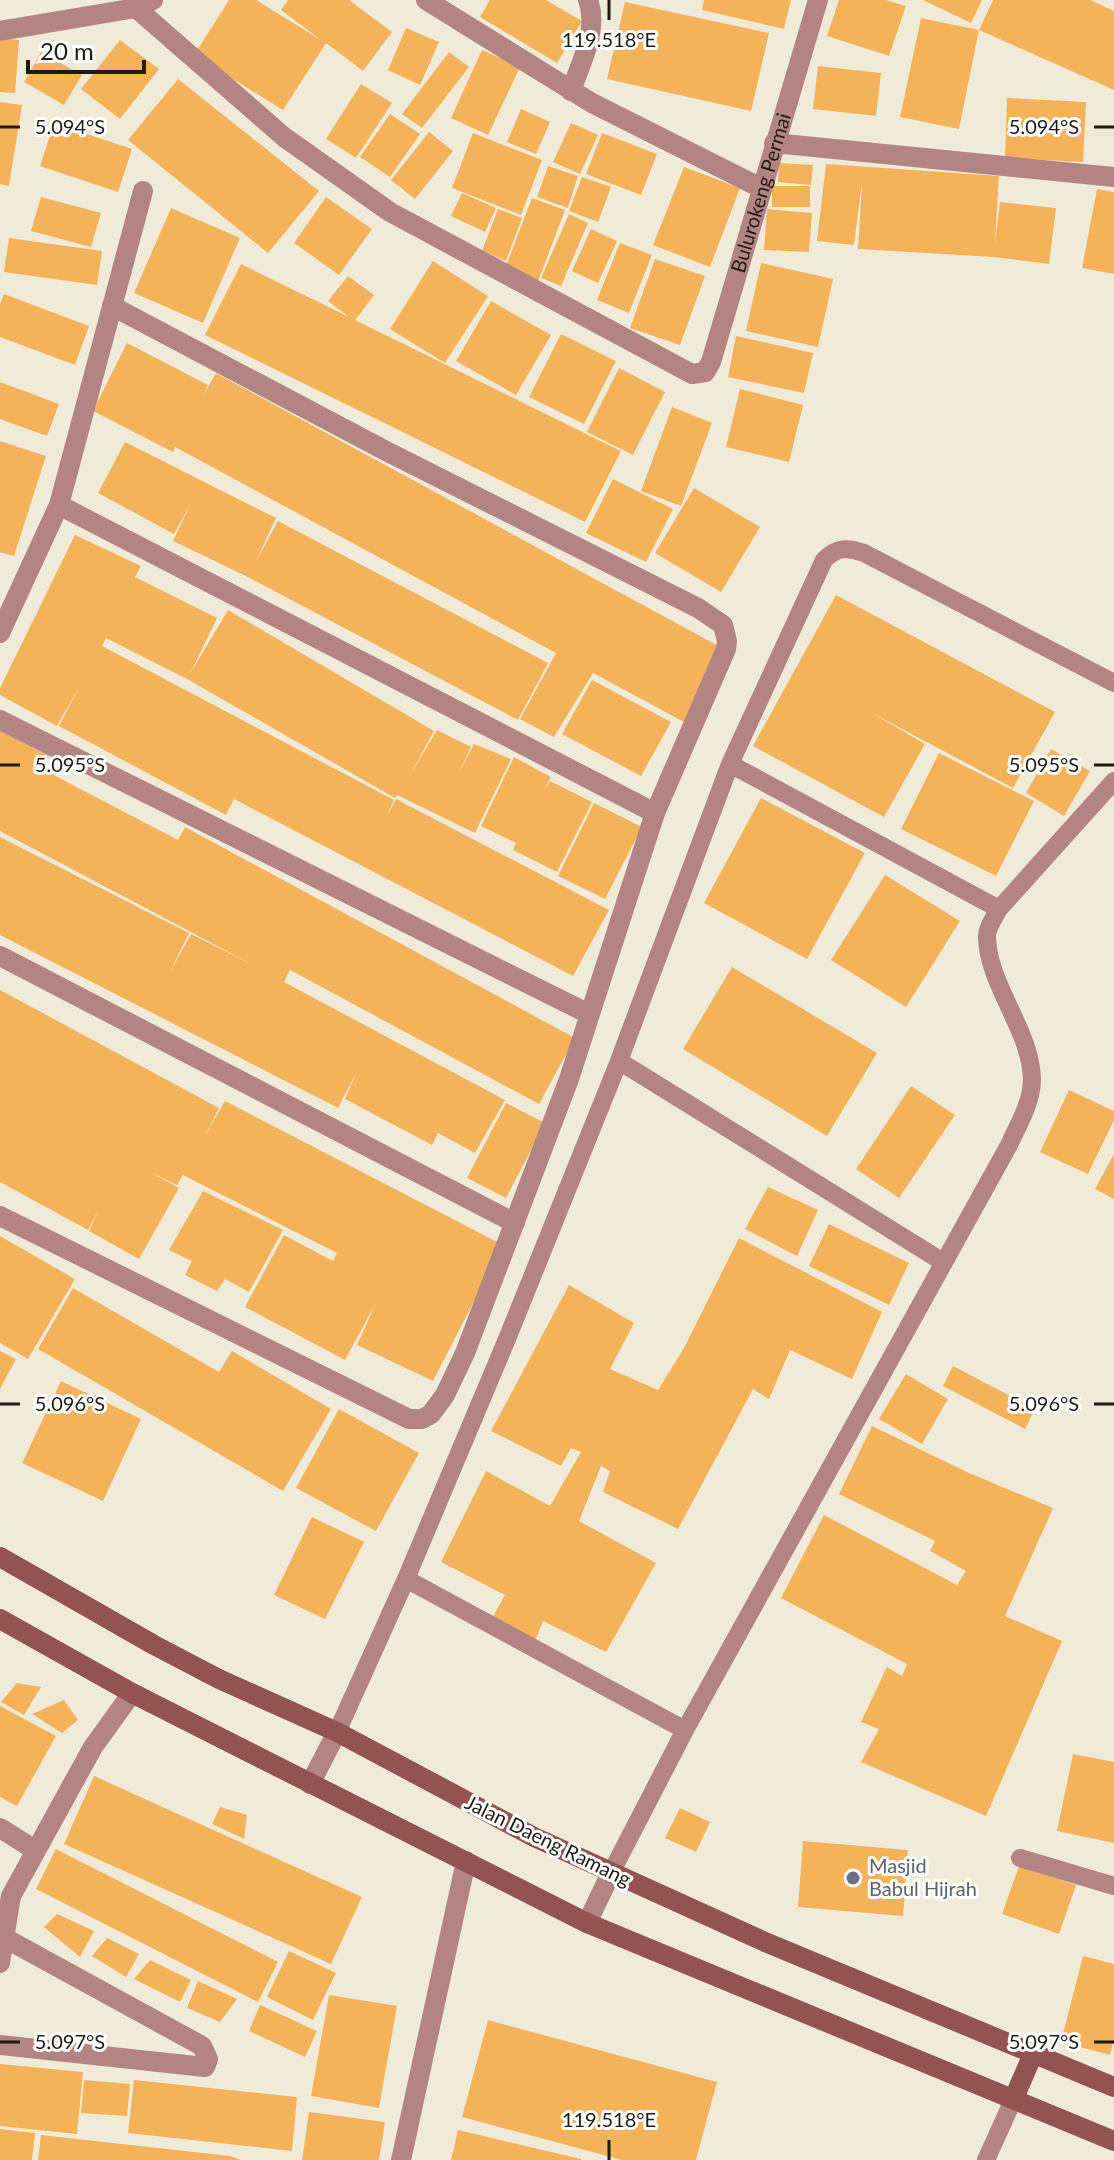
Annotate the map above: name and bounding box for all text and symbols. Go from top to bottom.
scale bar [28,24,144,74]
text: 119.518°E [562,27,656,51]
text: 20 m [40,36,94,65]
street label: Bulurokeng Permai [725,110,795,275]
text: 5.094°S [35,114,105,138]
text: 5.094°S [1009,114,1079,138]
text: 5.095°S [35,752,105,776]
text: 5.095°S [1009,752,1079,776]
text: 5.096°S [35,1391,105,1415]
text: 5.096°S [1009,1391,1079,1415]
street label: Jalan Daeng Ramang [462,1790,635,1891]
place label: Masjid Babul Hijrah [869,1853,977,1900]
marker: Masjid Babul Hijrah [844,1869,862,1887]
text: 5.097°S [35,2029,105,2053]
text: 5.097°S [1009,2029,1079,2053]
text: 119.518°E [562,2107,656,2131]

